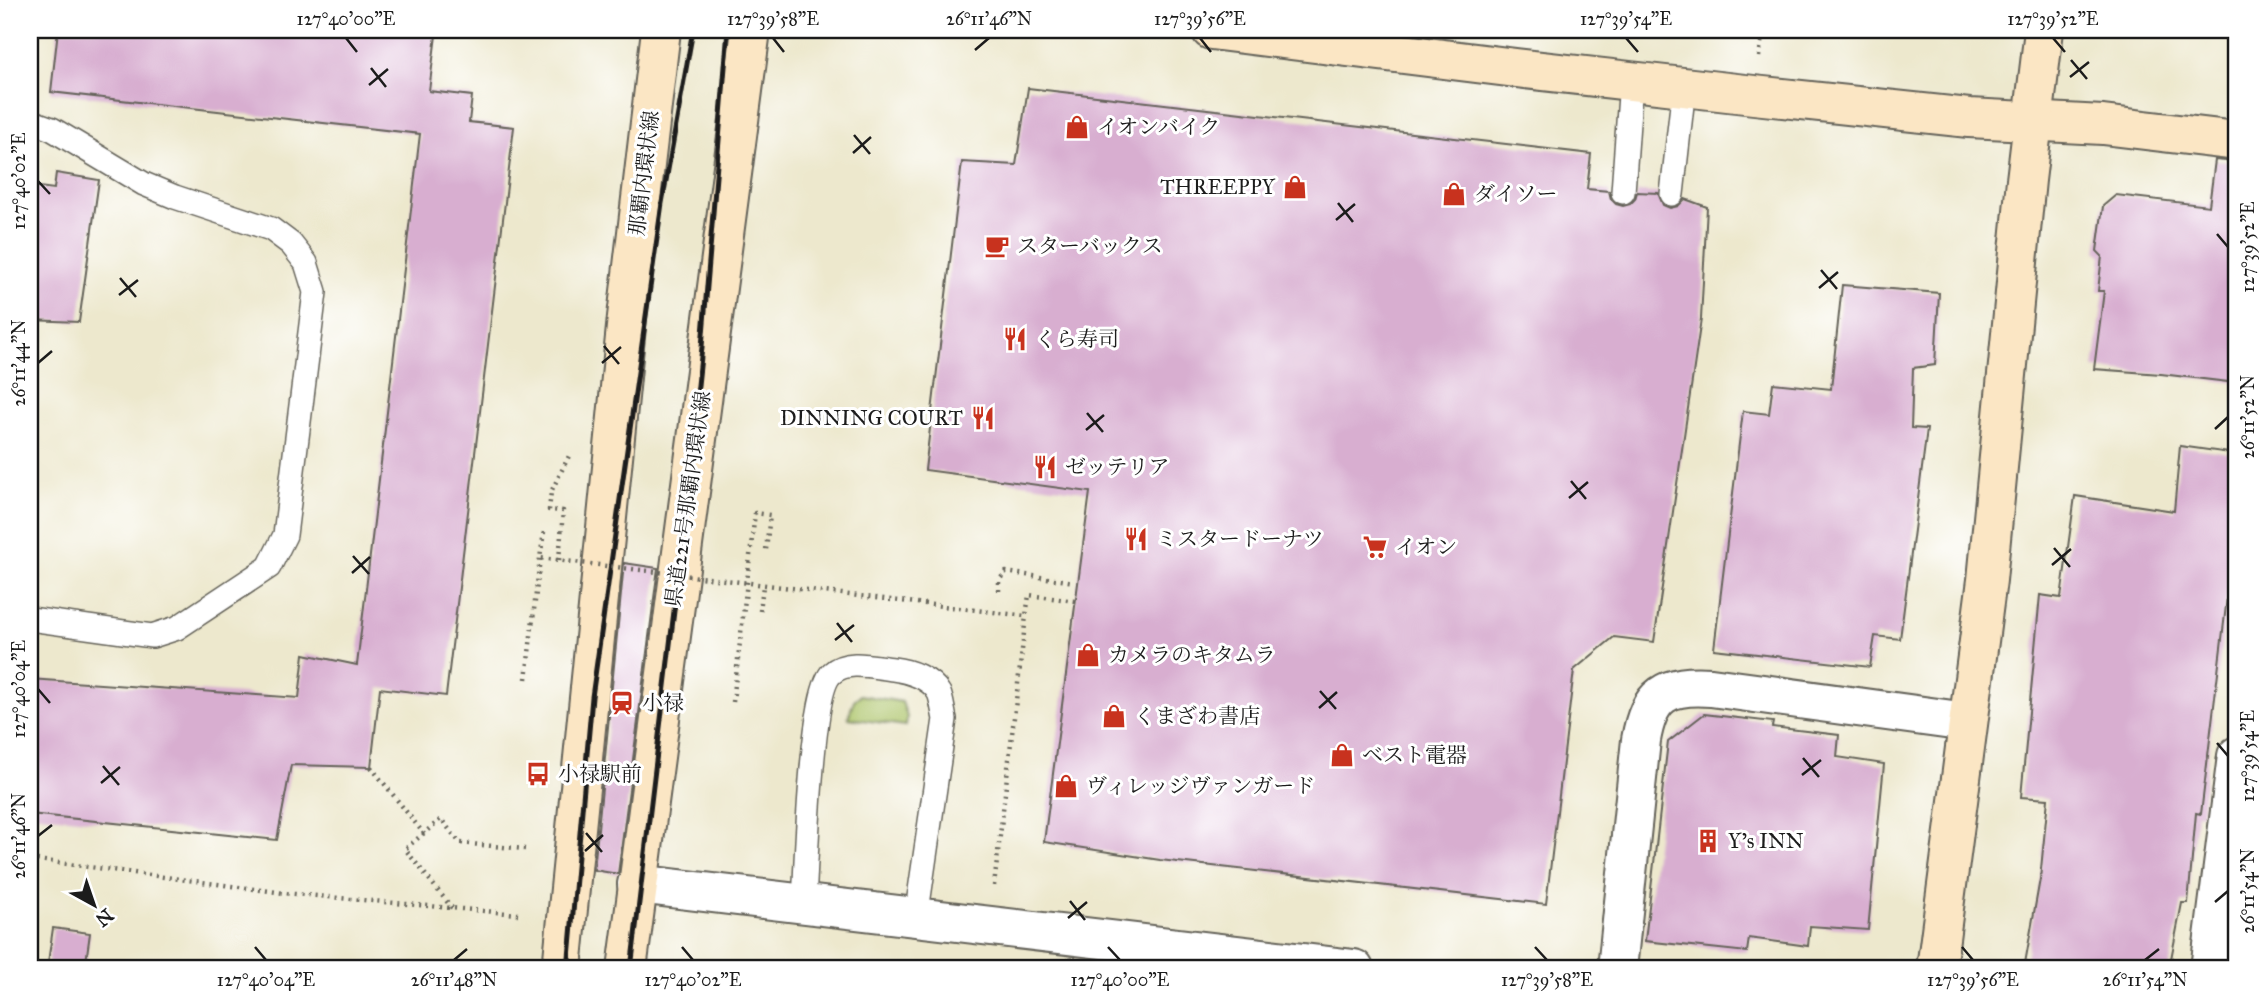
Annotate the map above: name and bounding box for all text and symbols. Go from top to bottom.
text: 127°40'00"E [297,8,396,30]
text: 127°39'58"E [727,8,819,30]
text: 26°11'46"N [946,8,1032,30]
text: 127°39'56"E [1154,8,1246,30]
text: 127°39'54"E [1580,8,1672,30]
text: 127°39'52"E [2007,8,2099,30]
street label: 那覇内環状線 [623,109,665,237]
shop icon: イオンバイク [1063,113,1091,141]
place label: イオンバイク [1097,114,1220,140]
text: 127°40'02"E [8,132,30,230]
shop icon: THREEPPY [1281,173,1309,201]
place label: THREEPPY [1160,174,1276,200]
shop icon: ダイソー [1440,180,1468,208]
place label: ダイソー [1474,181,1558,207]
text: 127°39'52"E [2237,201,2259,293]
cafe icon: スターバックス [983,232,1011,260]
place label: スターバックス [1017,233,1163,259]
text: 26°11'44"N [8,319,30,407]
restaurant icon: くら寿司 [1001,325,1029,353]
place label: くら寿司 [1035,326,1119,352]
text: 26°11'52"N [2237,375,2259,459]
street label: 県道221号那覇内環状線 [660,389,716,609]
restaurant icon: DINNING COURT [969,404,997,432]
place label: DINNING COURT [780,405,963,431]
restaurant icon: ゼッテリア [1031,453,1059,481]
place label: ゼッテリア [1065,454,1170,480]
restaurant icon: ミスタードーナツ [1122,525,1150,553]
place label: ミスタードーナツ [1156,526,1324,552]
supermarket icon: イオン [1361,533,1389,561]
place label: イオン [1395,534,1457,560]
text: 127°40'04"E [8,640,30,738]
shop icon: カメラのキタムラ [1074,641,1102,669]
place label: カメラのキタムラ [1108,642,1276,668]
station icon: 小禄 [608,689,636,717]
place label: 小禄 [642,690,684,716]
shop icon: くまざわ書店 [1100,702,1128,730]
place label: くまざわ書店 [1134,703,1260,729]
text: 127°39'54"E [2237,710,2259,802]
shop icon: ベスト電器 [1328,741,1356,769]
place label: ベスト電器 [1362,742,1467,768]
bus stop icon: 小禄駅前 [524,760,552,788]
place label: 小禄駅前 [558,761,642,787]
shop icon: ヴィレッジヴァンガード [1052,772,1080,800]
place label: ヴィレッジヴァンガード [1086,773,1315,799]
text: 26°11'46"N [8,793,30,879]
building icon: Y's INN [1694,827,1722,855]
place label: Y's INN [1728,828,1804,854]
text: 26°11'54"N [2237,849,2259,933]
north arrow [60,870,130,940]
text: N [91,904,118,932]
text: 127°40'04"E [217,969,315,991]
text: 26°11'48"N [411,969,497,991]
text: 127°40'02"E [644,969,742,991]
text: 127°40'00"E [1071,969,1170,991]
text: 127°39'58"E [1501,969,1593,991]
text: 127°39'56"E [1927,969,2019,991]
text: 26°11'54"N [2103,969,2187,991]

